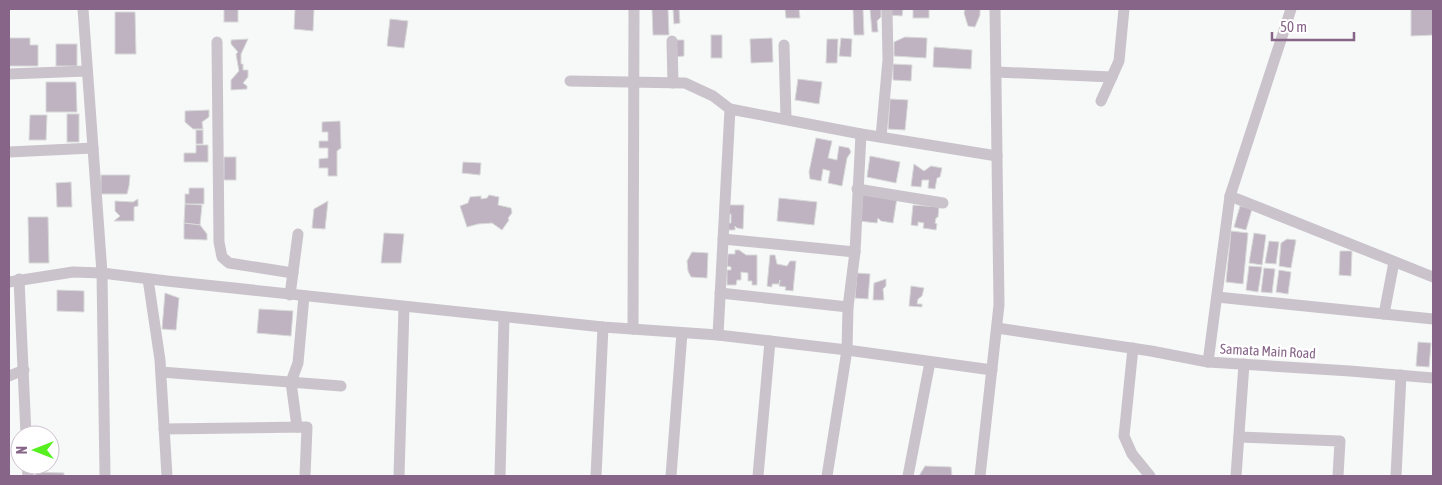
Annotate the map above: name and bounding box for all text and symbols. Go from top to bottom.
scale bar [1272,10,1354,42]
text: 50 m [1280,18,1307,35]
street label: Samata Main Road [1220,340,1316,362]
north arrow [10,425,60,475]
text: N [14,446,30,454]

